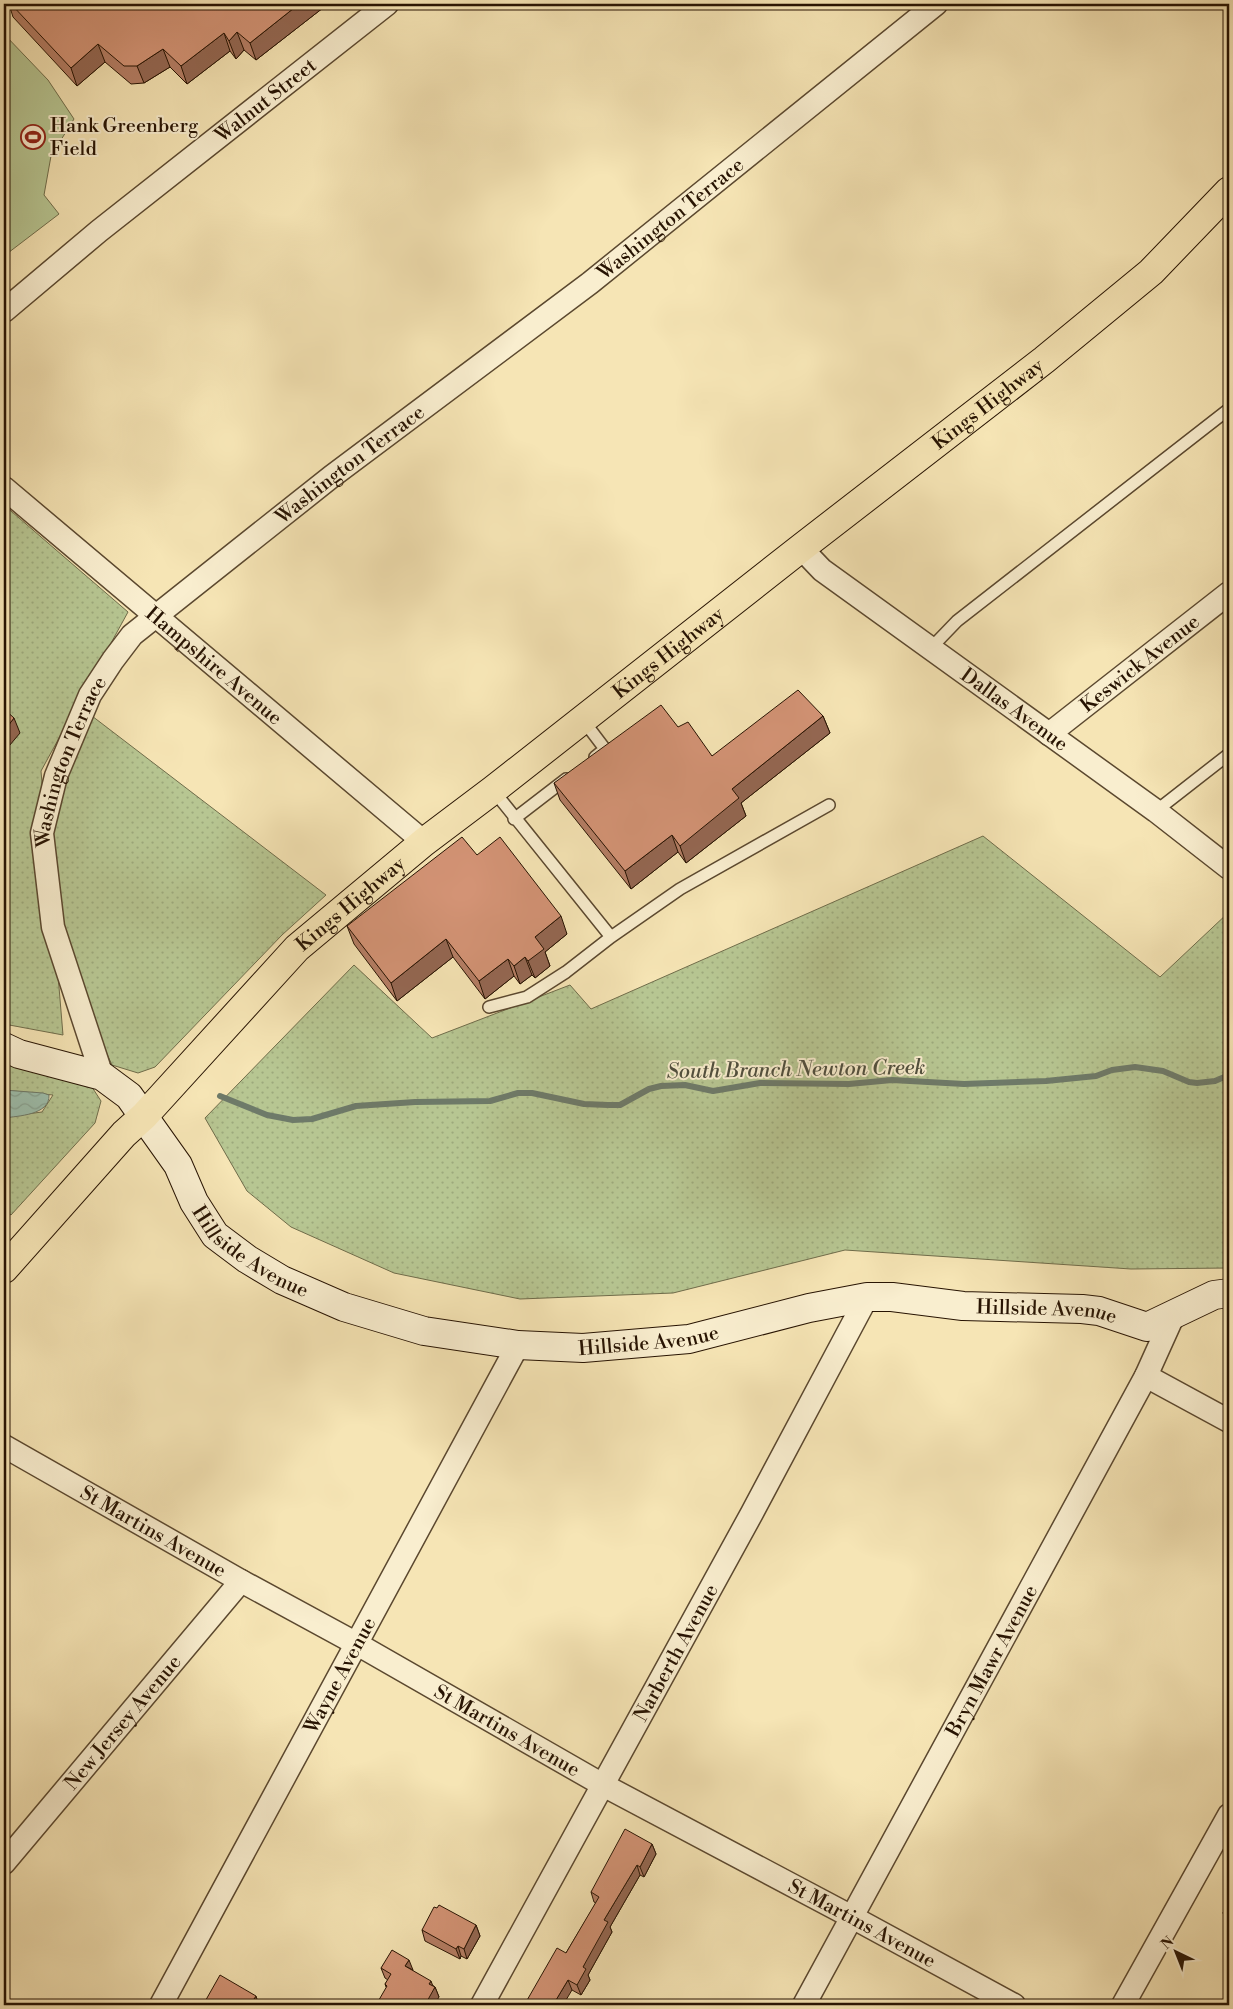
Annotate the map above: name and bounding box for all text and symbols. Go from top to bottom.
street label: Walnut Street [210,54,322,149]
place label: Hank Greenberg Field [50,114,199,162]
sports icon: Hank Greenberg Field [20,124,46,150]
street label: Washington Terrace [592,153,749,287]
street label: Kings Highway [927,354,1050,456]
street label: Washington Terrace [270,400,430,531]
street label: Hampshire Avenue [140,602,287,731]
street label: Kings Highway [608,602,730,705]
street label: Keswick Avenue [1076,610,1205,719]
street label: Dallas Avenue [955,663,1072,757]
street label: Washington Terrace [30,672,113,849]
street label: Kings Highway [291,852,411,958]
water label: South Branch Newton Creek [666,1055,926,1085]
street label: Hillside Avenue [186,1201,312,1304]
street label: Hillside Avenue [976,1295,1120,1330]
street label: Hillside Avenue [577,1321,722,1362]
street label: St Martins Avenue [75,1481,230,1584]
street label: Narberth Avenue [629,1580,725,1726]
street label: Bryn Mawr Avenue [941,1581,1044,1743]
street label: Wayne Avenue [299,1613,382,1739]
street label: New Jersey Avenue [60,1651,187,1796]
street label: St Martins Avenue [429,1680,584,1783]
street label: St Martins Avenue [783,1874,940,1974]
north arrow [1150,1926,1200,1976]
text: N [1158,1933,1178,1954]

